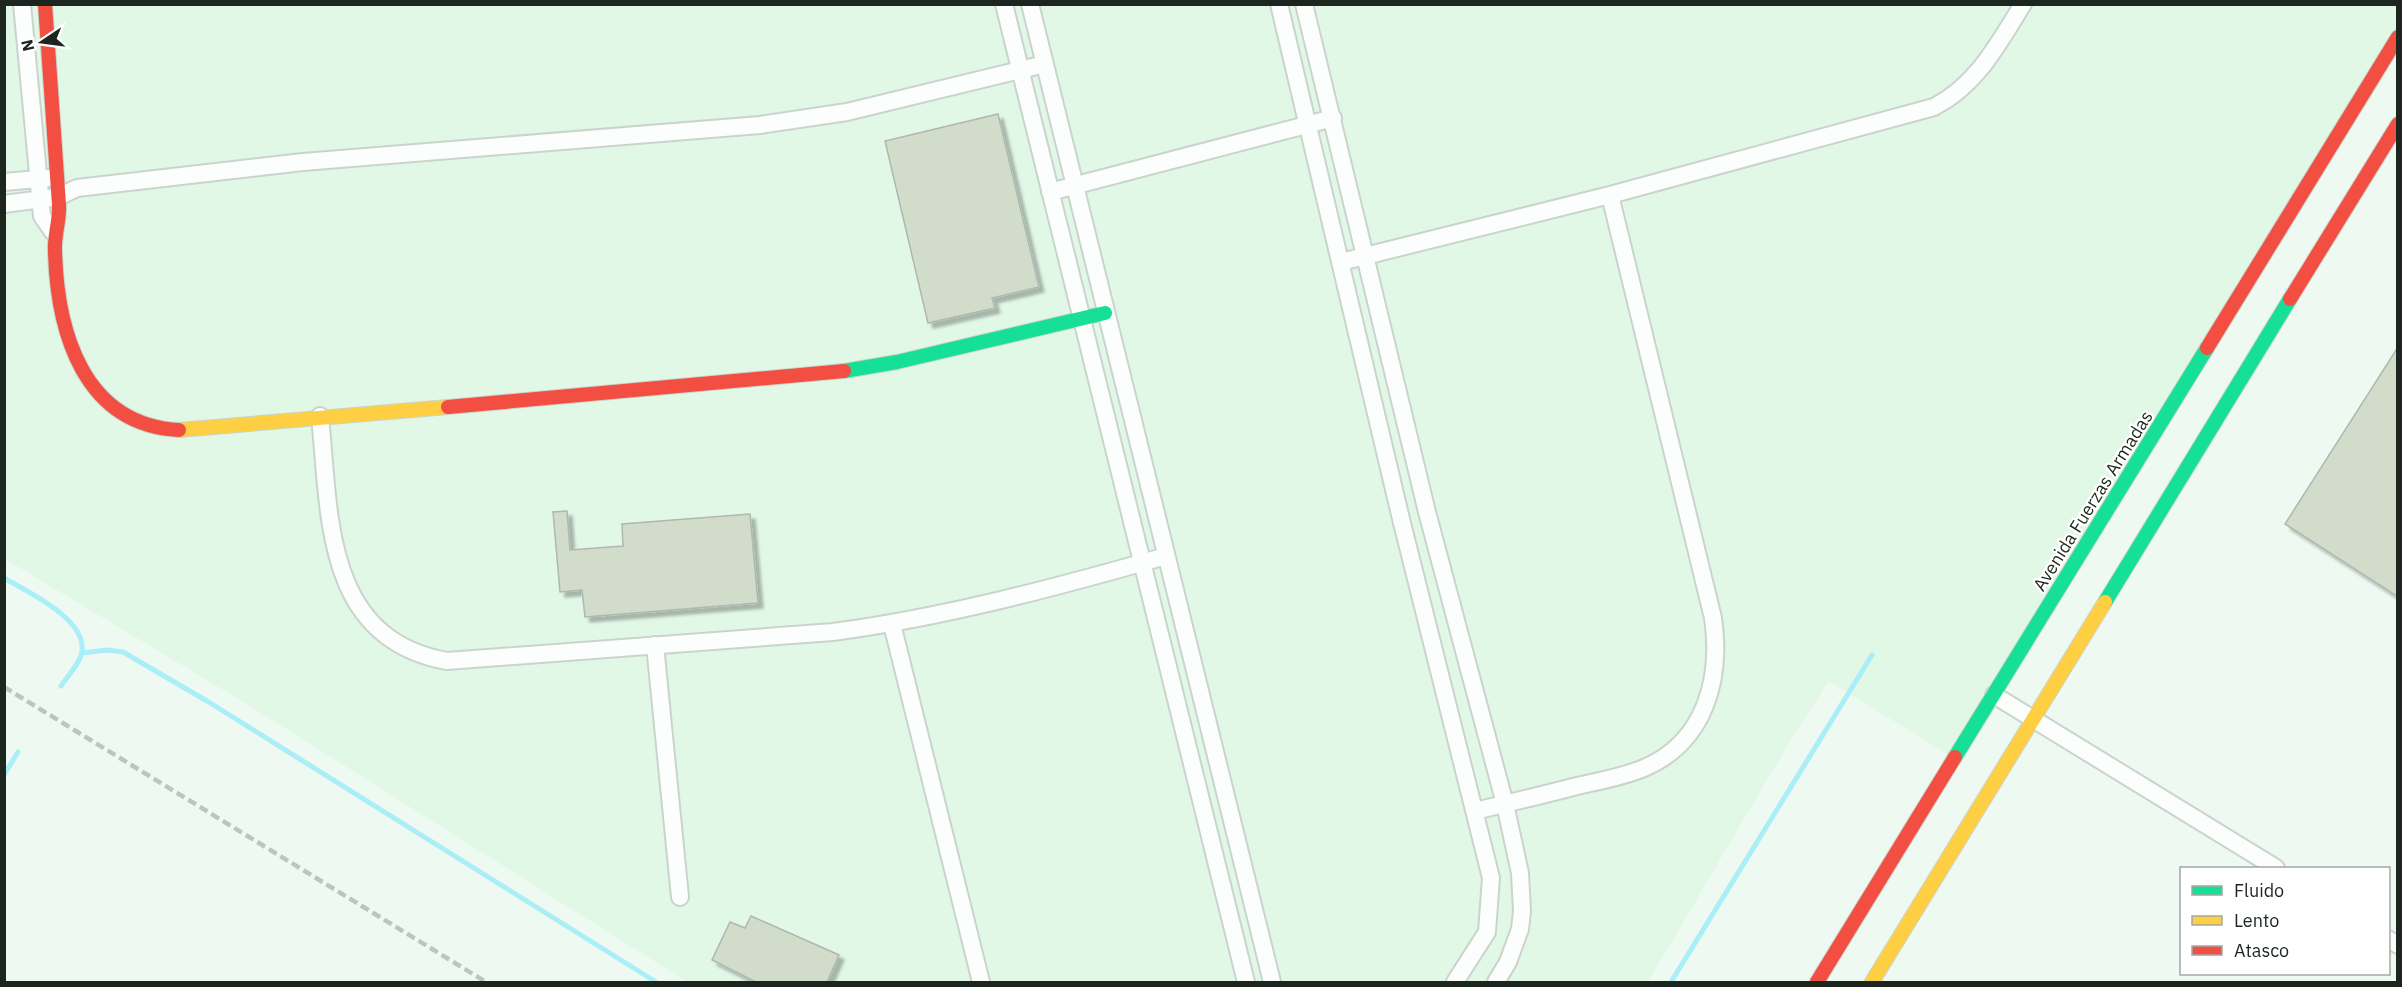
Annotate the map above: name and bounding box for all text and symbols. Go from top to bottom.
north arrow [12,12,72,72]
text: N [16,37,38,53]
street label: Avenida Fuerzas Armadas [2028,406,2158,595]
legend [2180,867,2390,975]
text: Fluido [2234,879,2284,902]
text: Lento [2234,909,2279,932]
text: Atasco [2234,939,2289,962]

